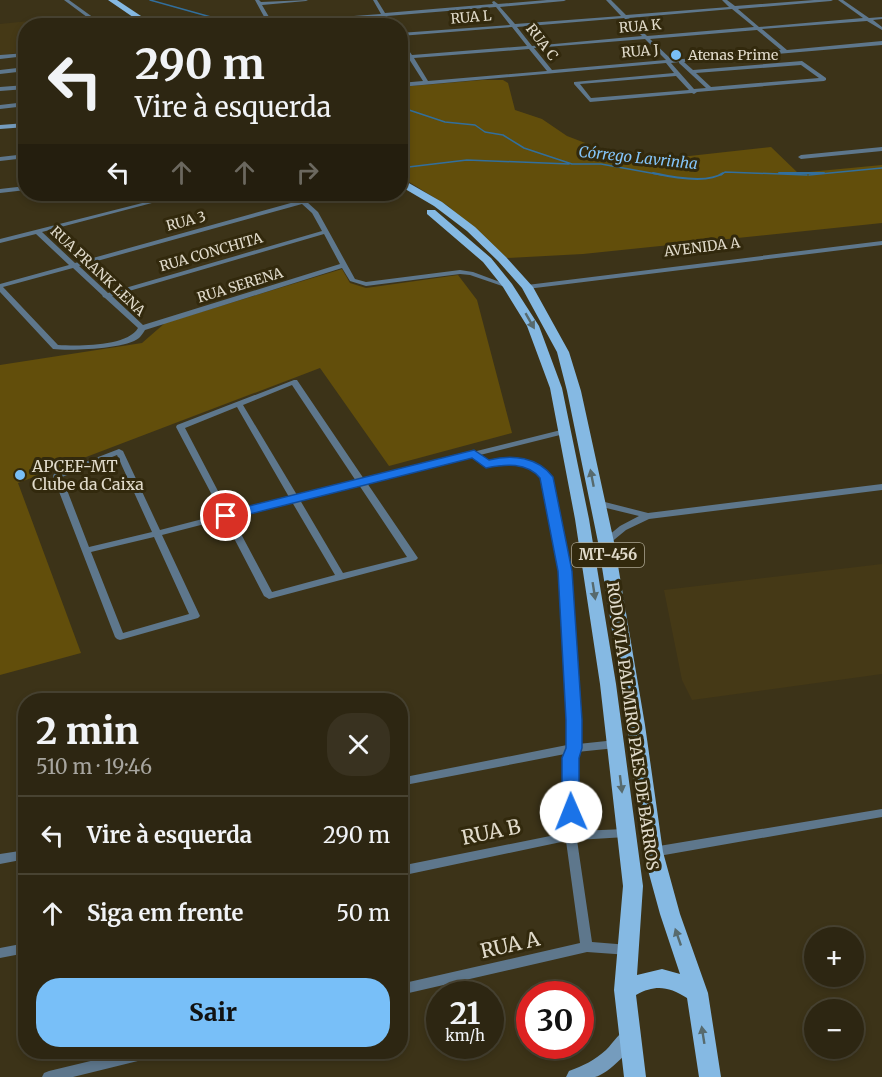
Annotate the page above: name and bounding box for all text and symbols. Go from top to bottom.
street label: RUA L [450,6,493,28]
street label: RUA K [618,15,663,37]
street label: RUA C [522,20,562,64]
text: 290 m [135,38,265,90]
street label: RUA J [621,40,659,62]
icon: left [36,42,114,120]
place label: Atenas Prime [687,46,778,64]
marker: Atenas Prime [669,48,683,62]
text: Vire à esquerda [135,90,331,124]
water label: Córrego Lavrinha [578,142,699,173]
icon: left [102,156,135,189]
icon: ahead [165,156,198,189]
icon: ahead [228,156,261,189]
icon: right [291,156,324,189]
street label: RUA 3 [164,207,208,235]
street label: RUA PRANK LENA [47,222,149,320]
street label: RUA CONCHITA [157,229,265,275]
street label: AVENIDA A [662,233,741,261]
street label: RUA SERENA [195,263,285,307]
one-way arrow [524,313,535,329]
place label: APCEF-MT Clube da Caixa [31,456,144,494]
marker: APCEF-MT Clube da Caixa [13,468,27,482]
one-way arrow [587,468,596,487]
pin [200,490,251,541]
icon: arrive [209,499,242,532]
road number: MT-456 [572,543,644,567]
street label: RODOVIA PALMIRO PAES DE BARROS [603,580,663,872]
one-way arrow [589,582,598,601]
text: 2 min [36,709,139,754]
button: close [327,713,390,776]
text: 510 m · 19:46 [36,754,152,779]
one-way arrow [616,775,626,794]
position arrow [539,780,603,844]
street label: RUA B [459,813,523,850]
icon: left [36,819,69,852]
text: Vire à esquerda [87,821,252,849]
text: 290 m [323,821,390,849]
icon: ahead [36,897,69,930]
text: Siga em frente [87,899,243,927]
text: 50 m [336,899,390,927]
street label: RUA A [478,925,543,963]
map controls [804,927,864,1059]
button: + [804,927,864,987]
one-way arrow [672,928,682,946]
button: Sair [36,978,390,1047]
speed limit sign: 30 [516,981,594,1059]
text: 21 [450,994,480,1032]
button: − [804,999,864,1059]
one-way arrow [699,1025,708,1044]
text: km/h [445,1026,485,1045]

